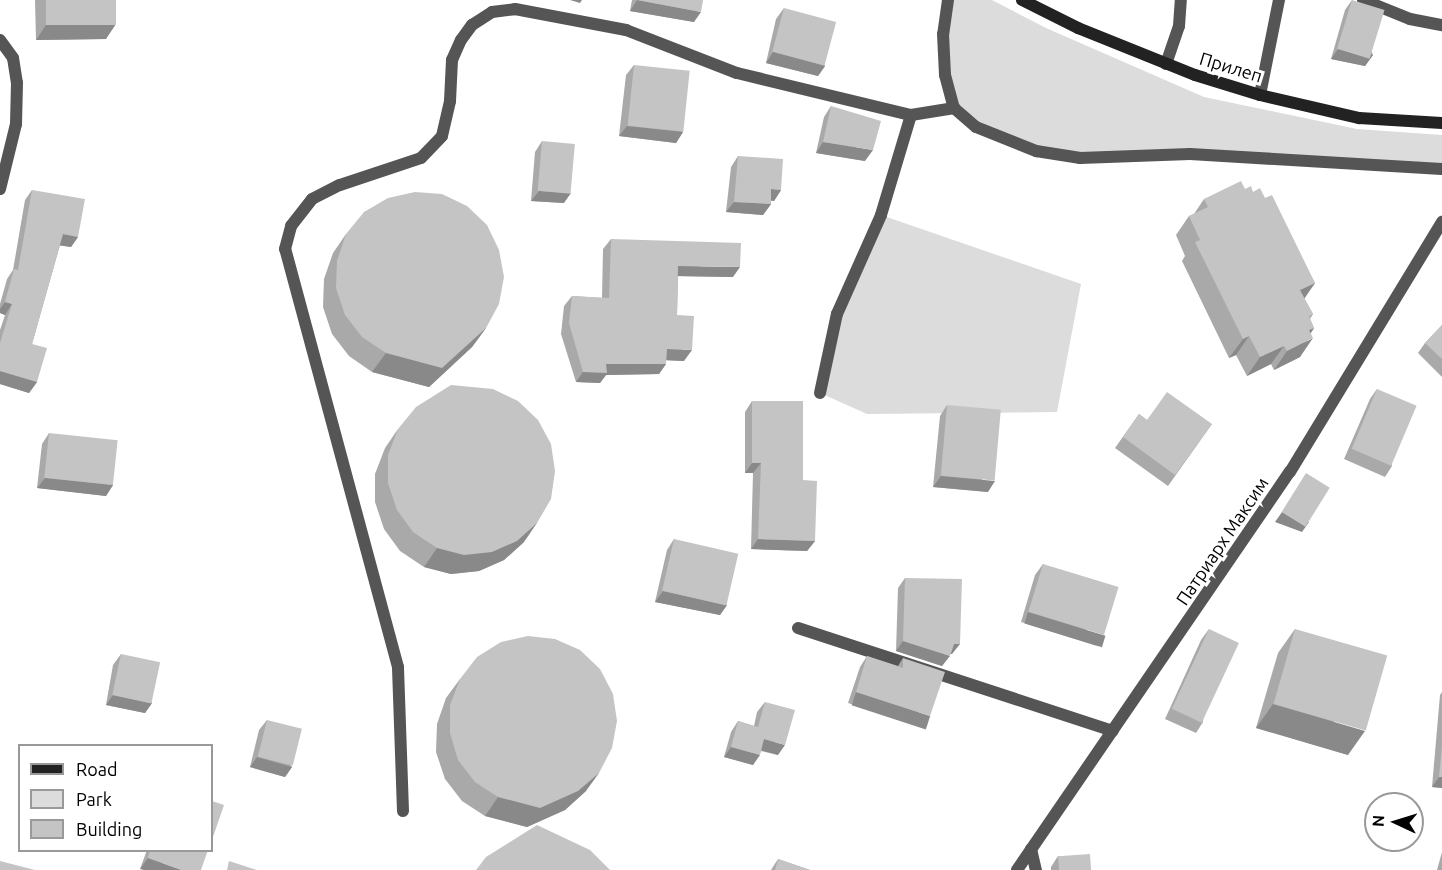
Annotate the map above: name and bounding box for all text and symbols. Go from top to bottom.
street label: Прилеп [1197,47,1265,87]
street label: Патриарх Максим [1171,473,1273,609]
legend [18,744,213,852]
text: Road [76,759,118,779]
text: Park [76,789,112,809]
north arrow [1364,792,1424,852]
text: N [1369,814,1387,827]
text: Building [76,819,142,839]

